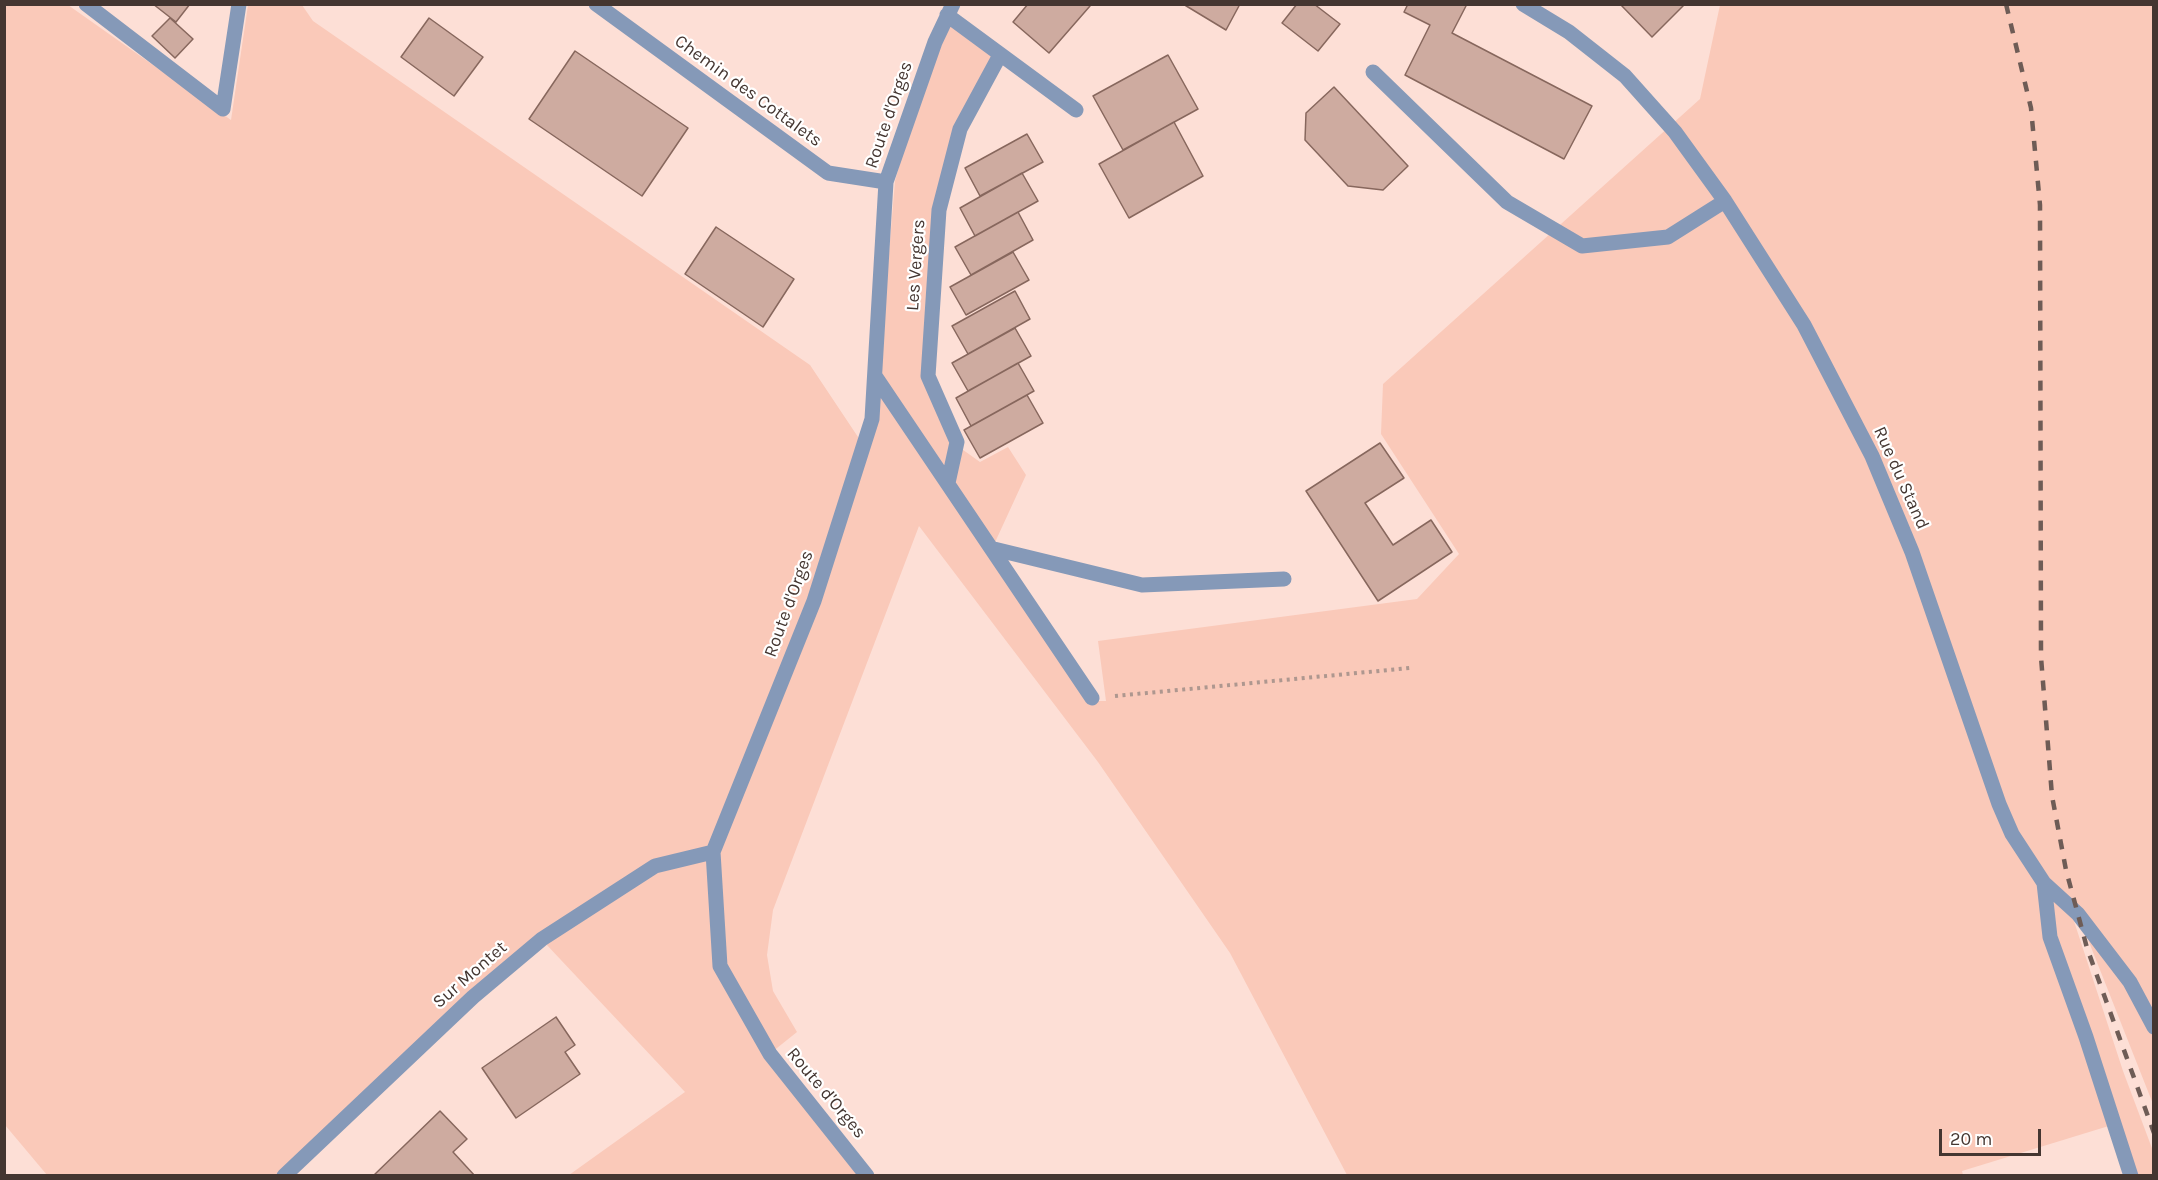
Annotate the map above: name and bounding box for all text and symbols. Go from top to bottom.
street label: Chemin des Cottalets [670,30,826,152]
street label: Route d'Orges [861,59,917,171]
street label: Les Vergers [902,218,930,312]
street label: Rue du Stand [1869,423,1933,533]
street label: Route d'Orges [760,548,818,660]
street label: Sur Montet [428,937,512,1013]
street label: Route d'Orges [782,1043,870,1143]
scale bar [1942,1117,2044,1155]
text: 20 m [1950,1128,1992,1150]

